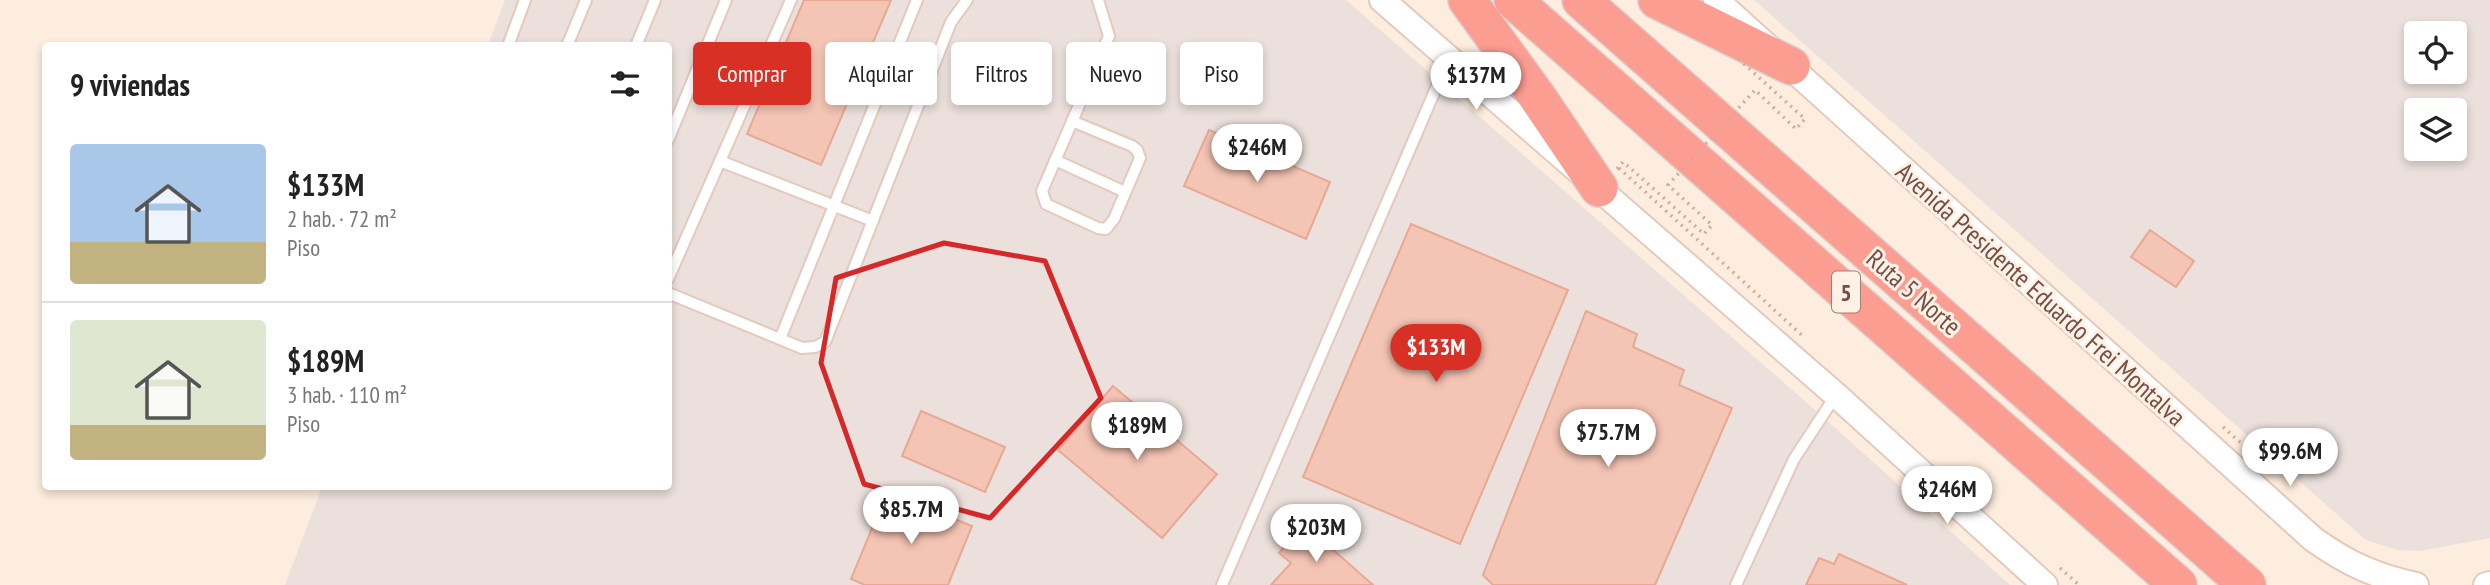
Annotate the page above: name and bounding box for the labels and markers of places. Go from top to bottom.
pin: $137M [1427,52,1525,112]
pin: $246M [1208,124,1306,184]
pin: $133M [1387,324,1485,384]
pin: $189M [1088,402,1186,462]
pin: $75.7M [1551,410,1665,469]
pin: $99.6M [2233,428,2347,488]
pin: $246M [1898,466,1996,526]
pin: $85.7M [854,486,968,546]
pin: $203M [1267,504,1365,564]

